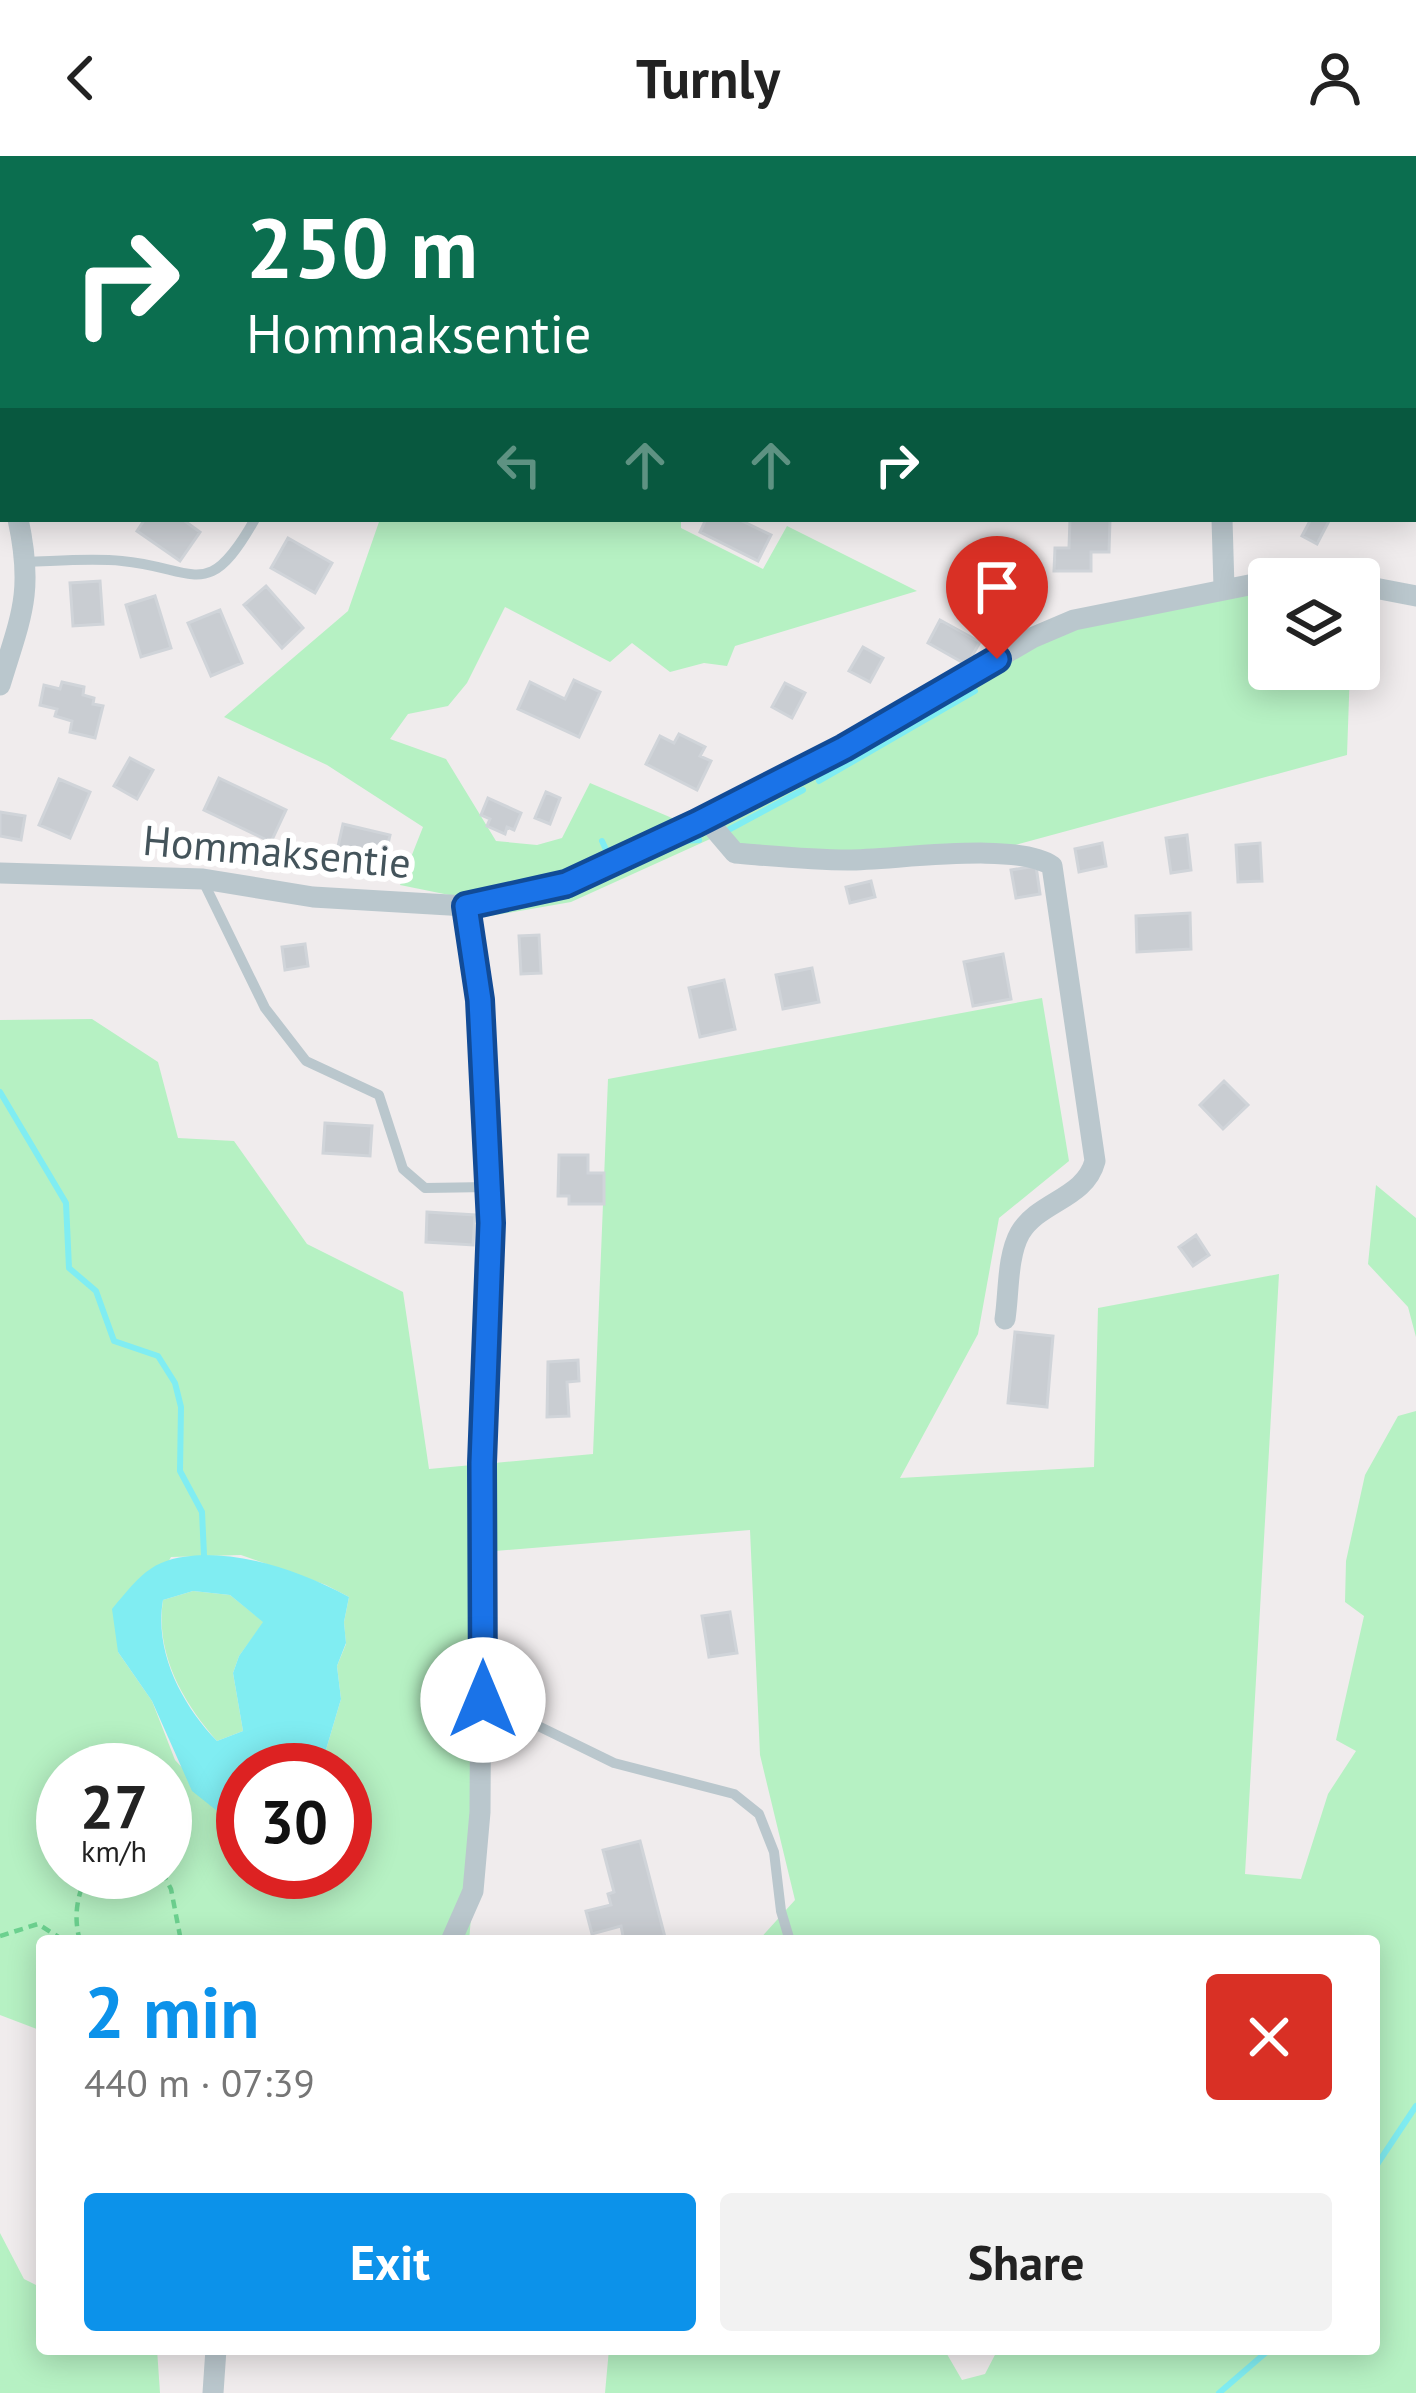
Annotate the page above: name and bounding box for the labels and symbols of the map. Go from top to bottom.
pin [946,536,1048,659]
street label: Hommaksentie [141,812,413,890]
position arrow [420,1637,546,1763]
speed limit sign: 30 [216,1743,372,1899]

